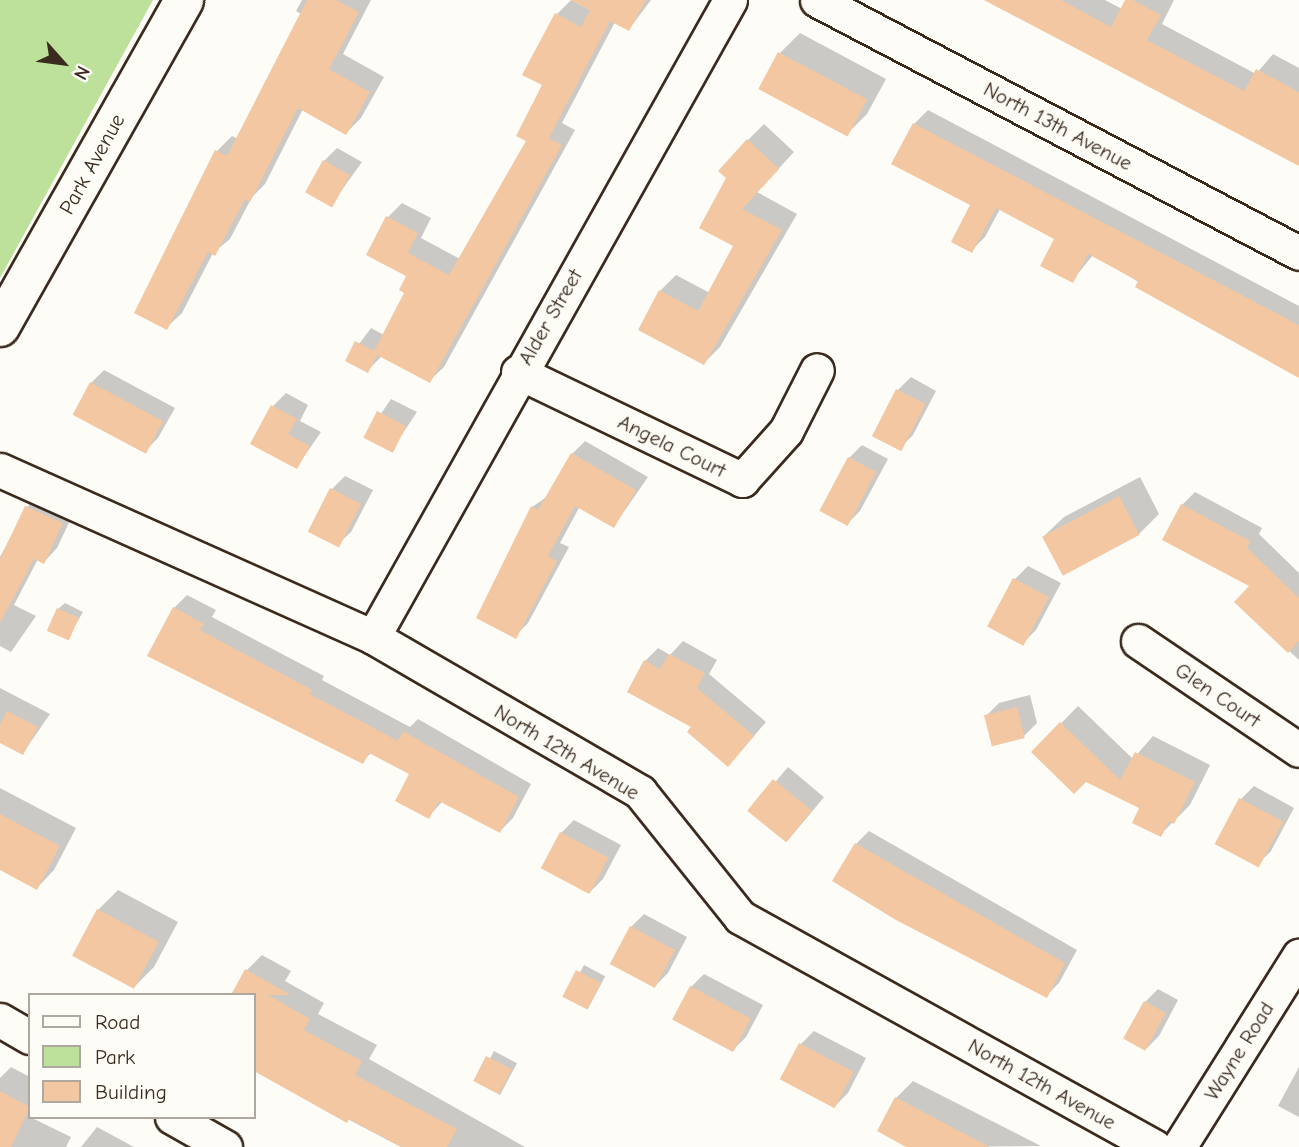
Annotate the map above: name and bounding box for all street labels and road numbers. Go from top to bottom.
street label: North 13th Avenue [979,76,1137,176]
street label: Park Avenue [54,109,130,219]
street label: Alder Street [512,265,588,369]
street label: Angela Court [614,409,730,483]
street label: Glen Court [1170,657,1266,733]
street label: North 12th Avenue [490,699,644,805]
street label: Wayne Road [1199,997,1279,1105]
street label: North 12th Avenue [964,1033,1120,1135]

